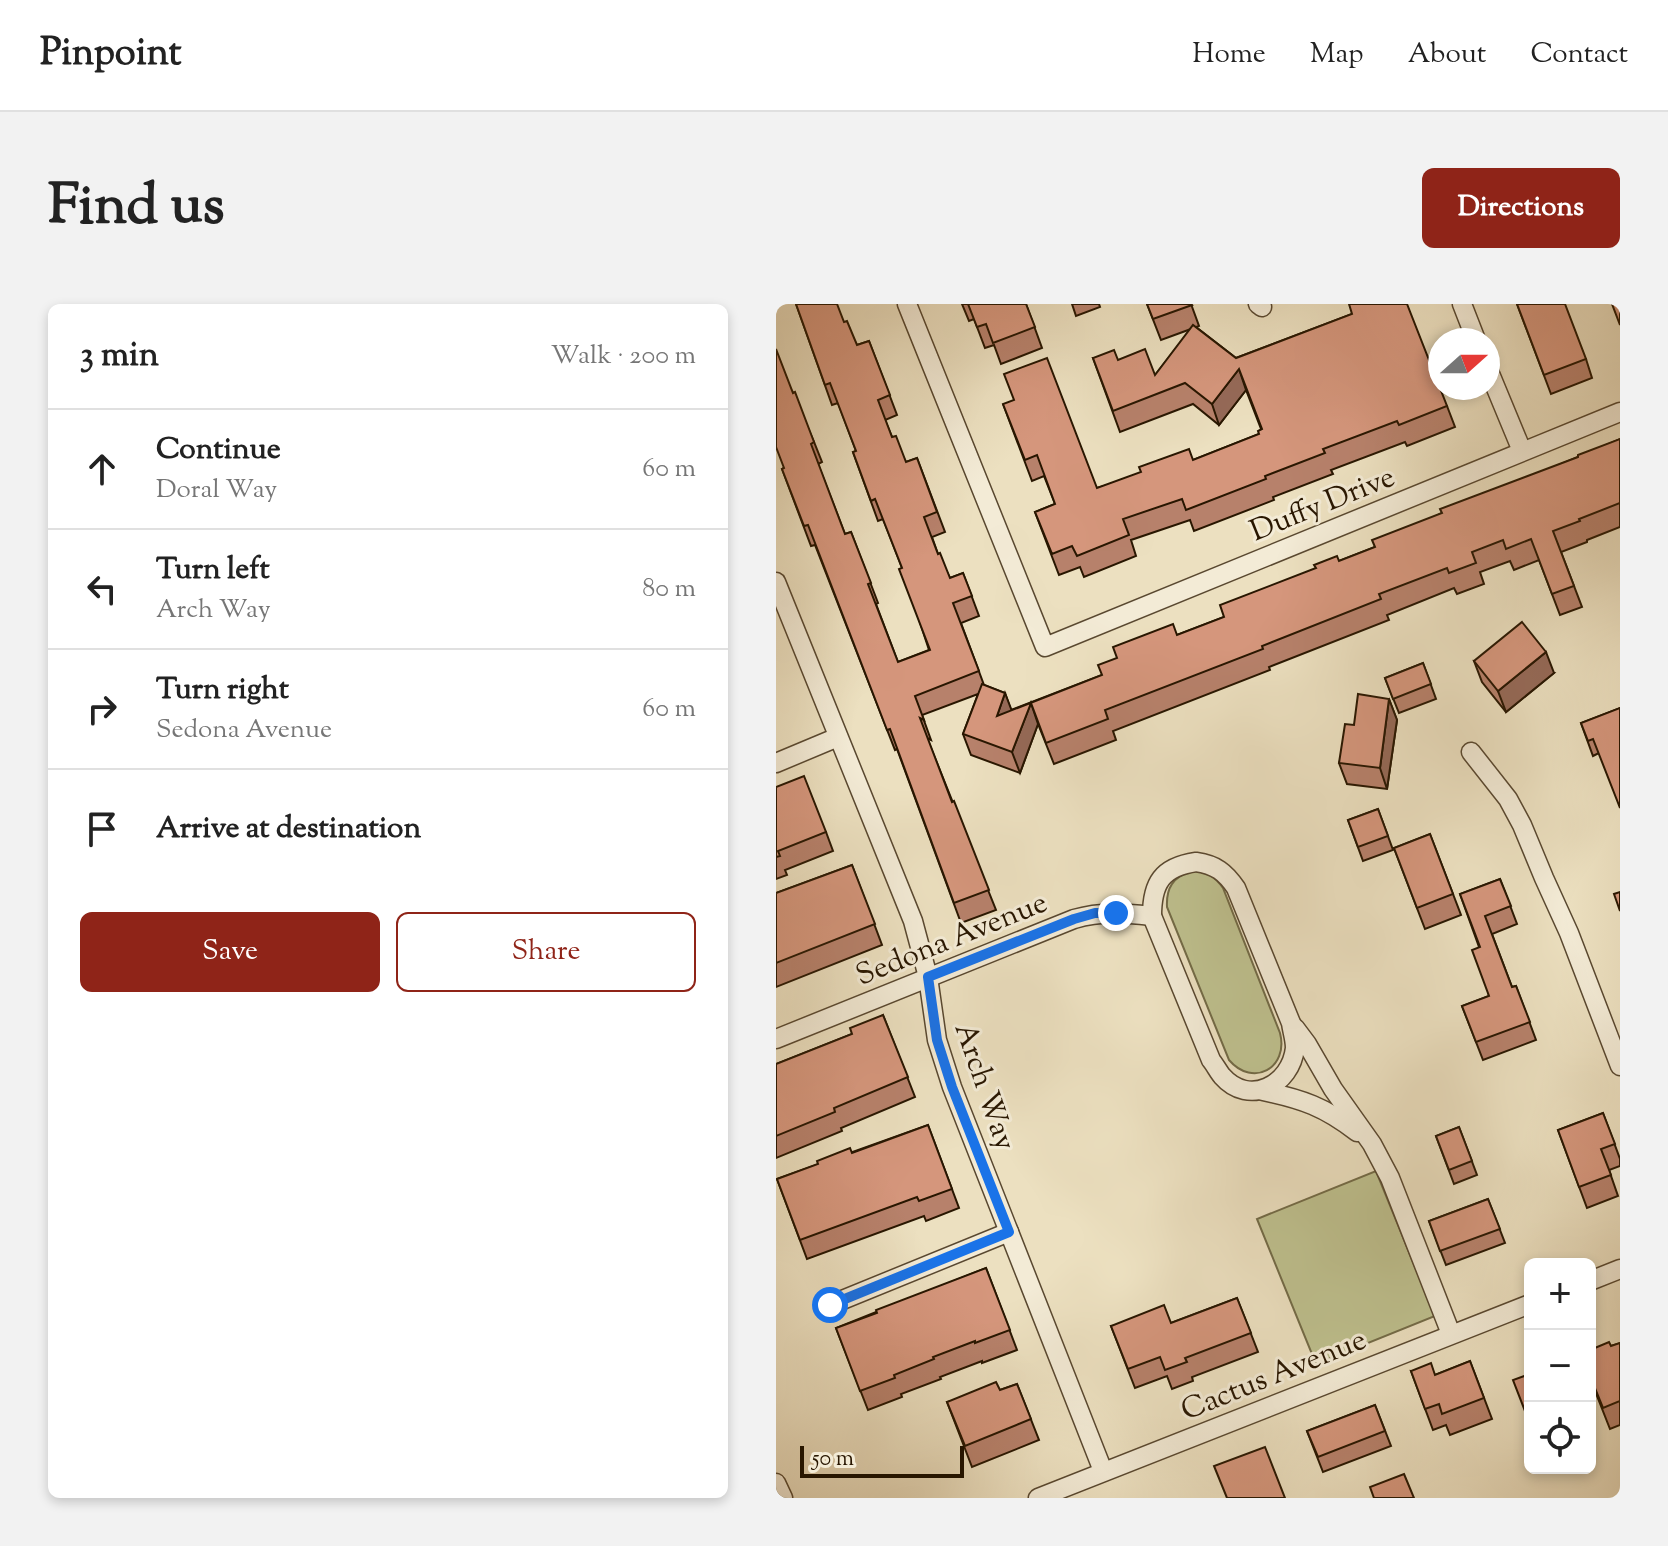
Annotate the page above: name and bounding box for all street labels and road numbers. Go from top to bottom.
street label: Duffy Drive [1244,457,1402,554]
street label: Sedona Avenue [850,882,1054,998]
street label: Arch Way [942,1017,1026,1156]
street label: Cactus Avenue [1175,1320,1373,1433]

